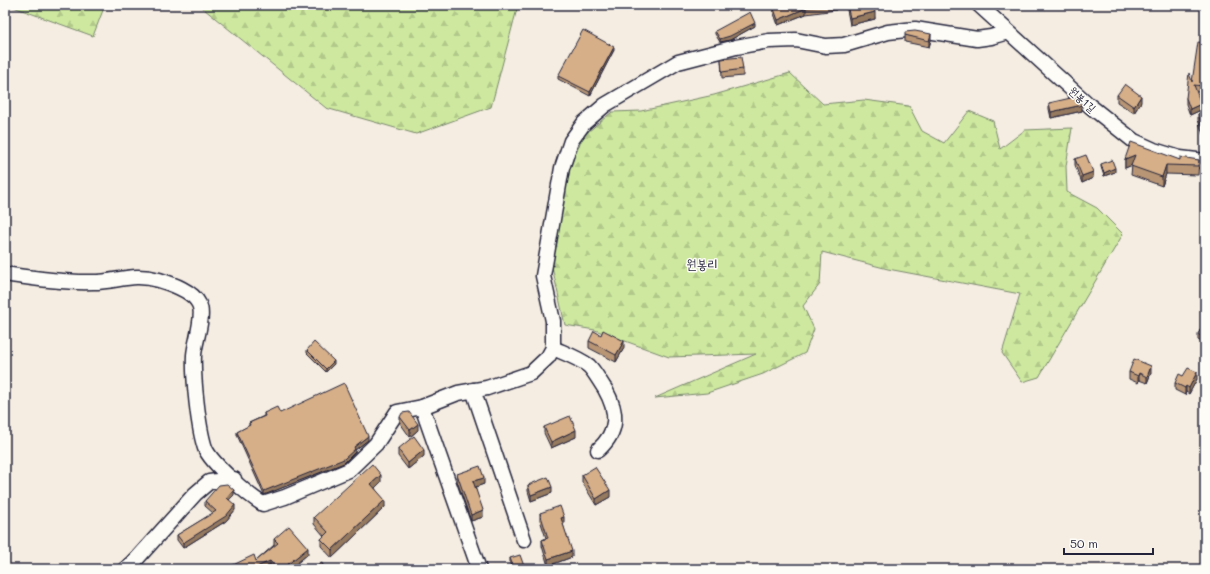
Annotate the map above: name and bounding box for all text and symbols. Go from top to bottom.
street label: 원봉1길 [1066,83,1100,115]
district label: 원봉리 [686,255,718,272]
scale bar [1064,530,1153,556]
text: 50 m [1070,535,1098,551]

